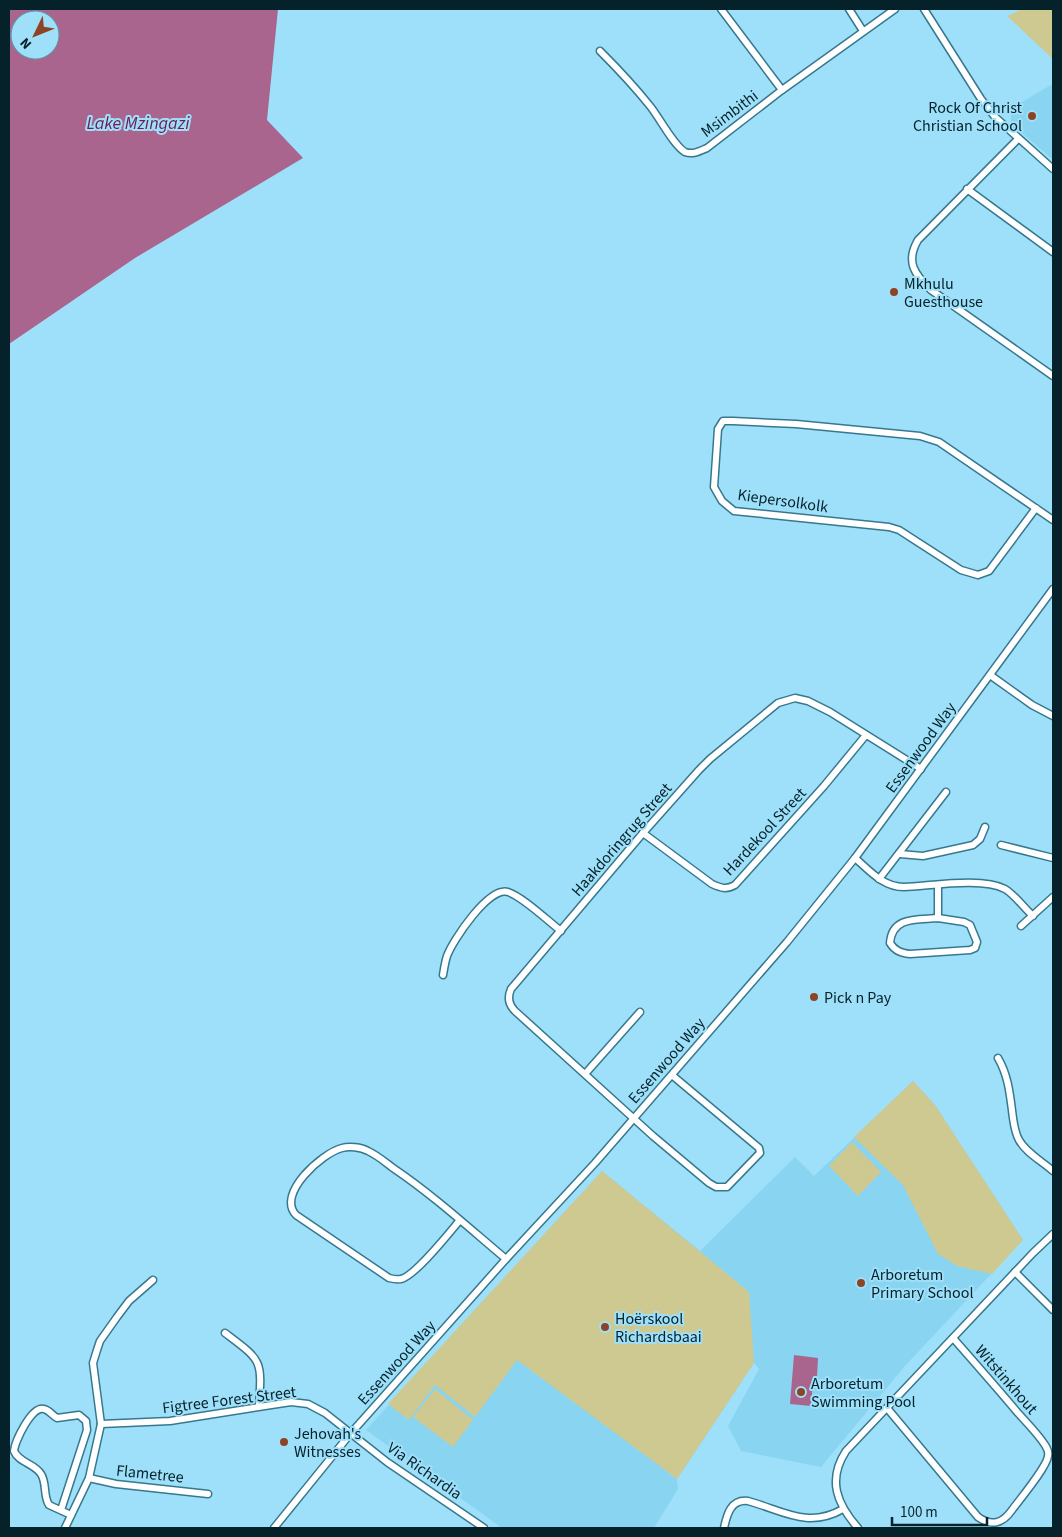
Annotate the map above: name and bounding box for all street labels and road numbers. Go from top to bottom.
street label: Msimbithi [696,85,763,143]
street label: Kiepersolkolk [736,484,830,518]
street label: Essenwood Way [880,697,962,797]
street label: Haakdoringrug Street [566,778,678,901]
street label: Hardekool Street [718,782,812,881]
street label: Essenwood Way [623,1013,711,1108]
street label: Essenwood Way [353,1315,441,1410]
street label: Witstinkhout [970,1340,1043,1420]
street label: Figtree Forest Street [161,1381,298,1419]
street label: Via Richardia [383,1437,466,1505]
street label: Flametree [115,1460,185,1488]

